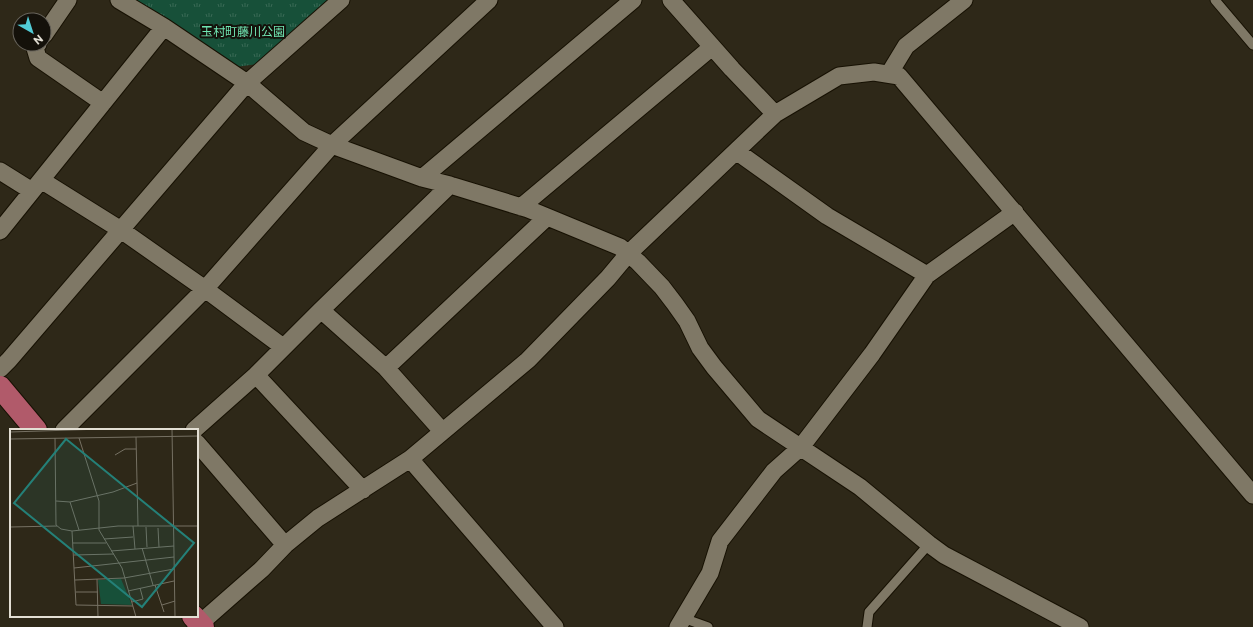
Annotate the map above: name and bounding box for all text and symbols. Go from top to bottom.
north arrow [12,12,52,52]
park label: 玉村町藤川公園 [201,24,285,38]
text: N [31,33,46,48]
inset map [10,429,198,617]

